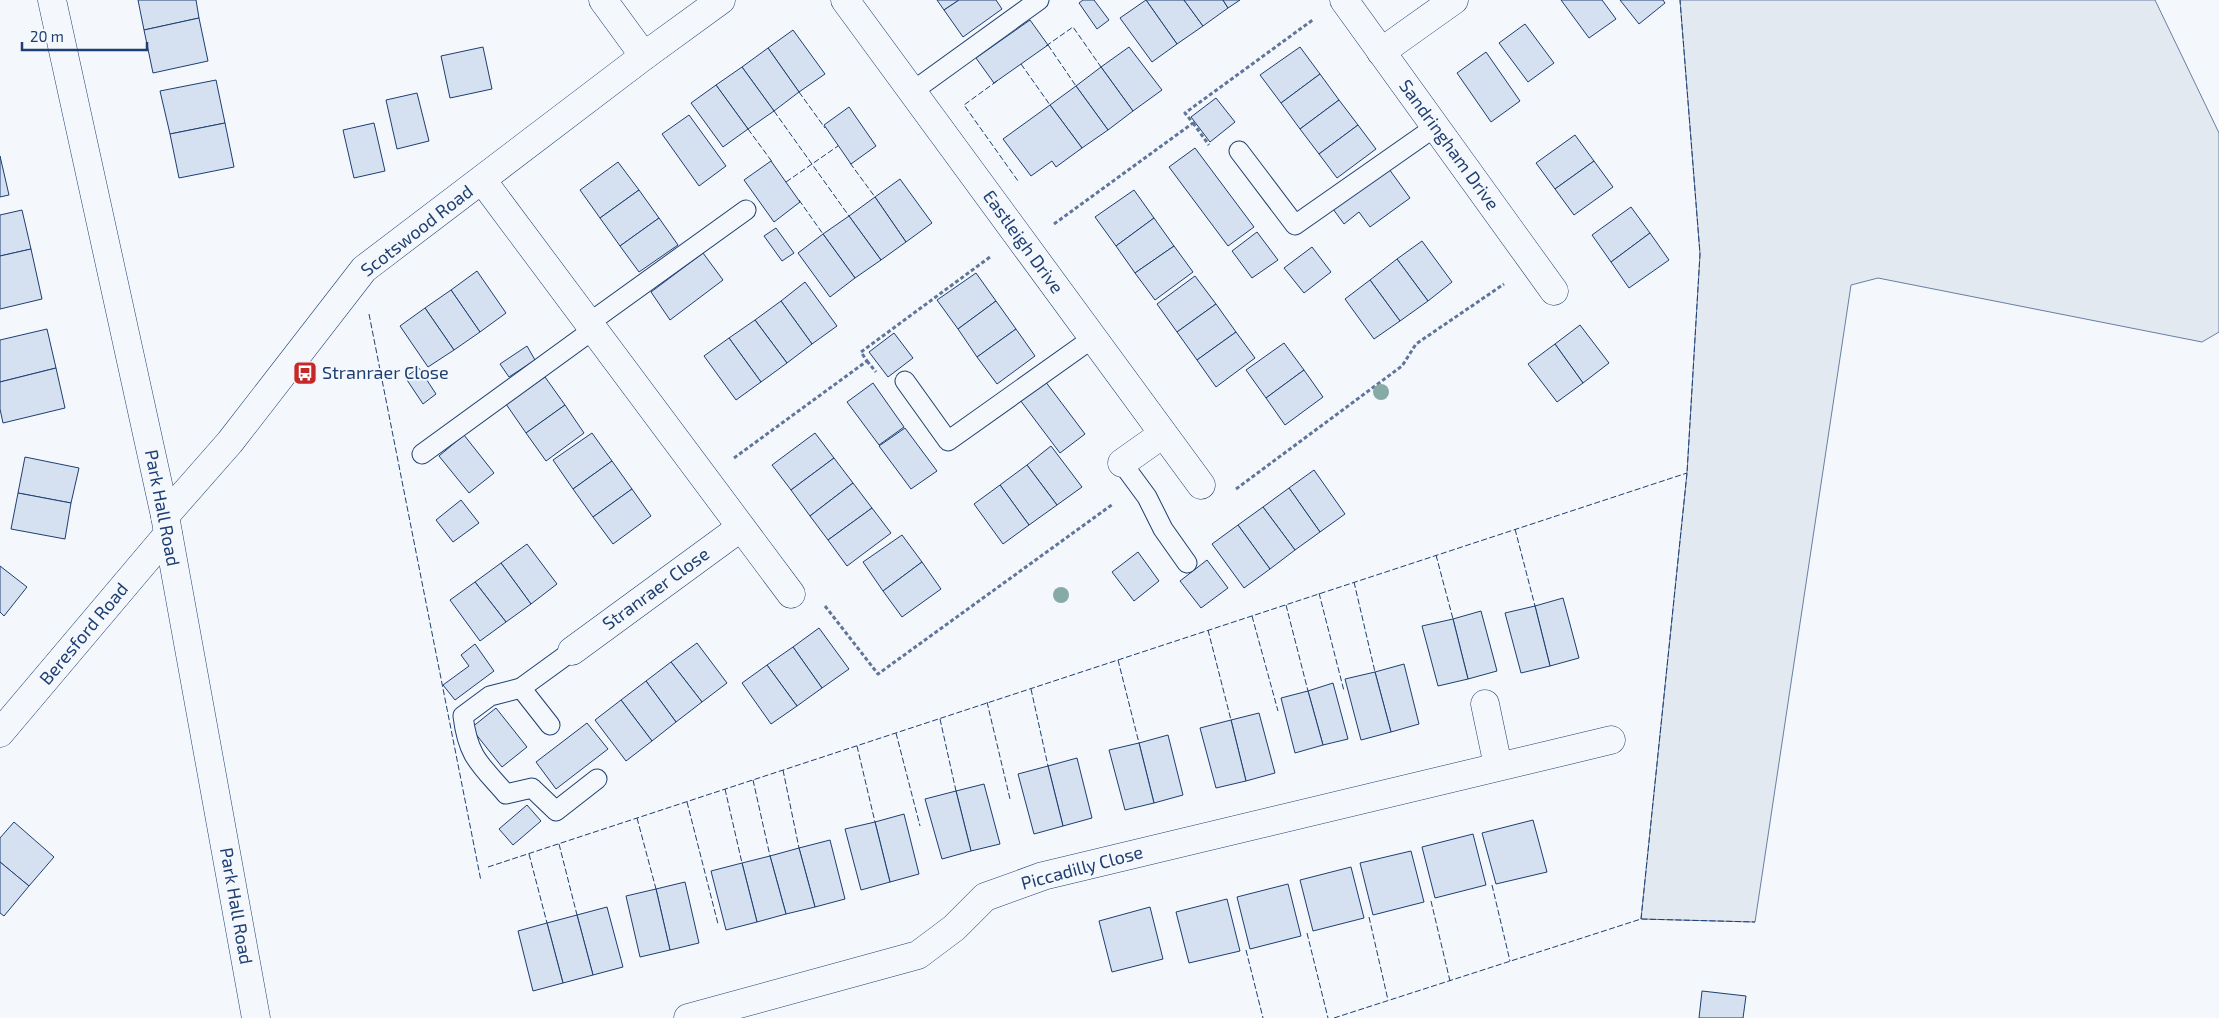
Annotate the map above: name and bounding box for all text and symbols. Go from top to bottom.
scale bar [22,20,148,52]
text: 20 m [30,27,64,45]
street label: Sandringham Drive [1395,75,1504,214]
street label: Scotswood Road [356,180,477,281]
street label: Eastleigh Drive [979,185,1069,298]
bus stop icon: Stranraer Close [292,360,318,386]
place label: Stranraer Close [322,361,449,383]
street label: Park Hall Road [141,448,185,568]
street label: Stranraer Close [598,542,713,634]
street label: Beresford Road [34,578,132,689]
street label: Piccadilly Close [1018,840,1145,894]
street label: Park Hall Road [216,846,258,966]

